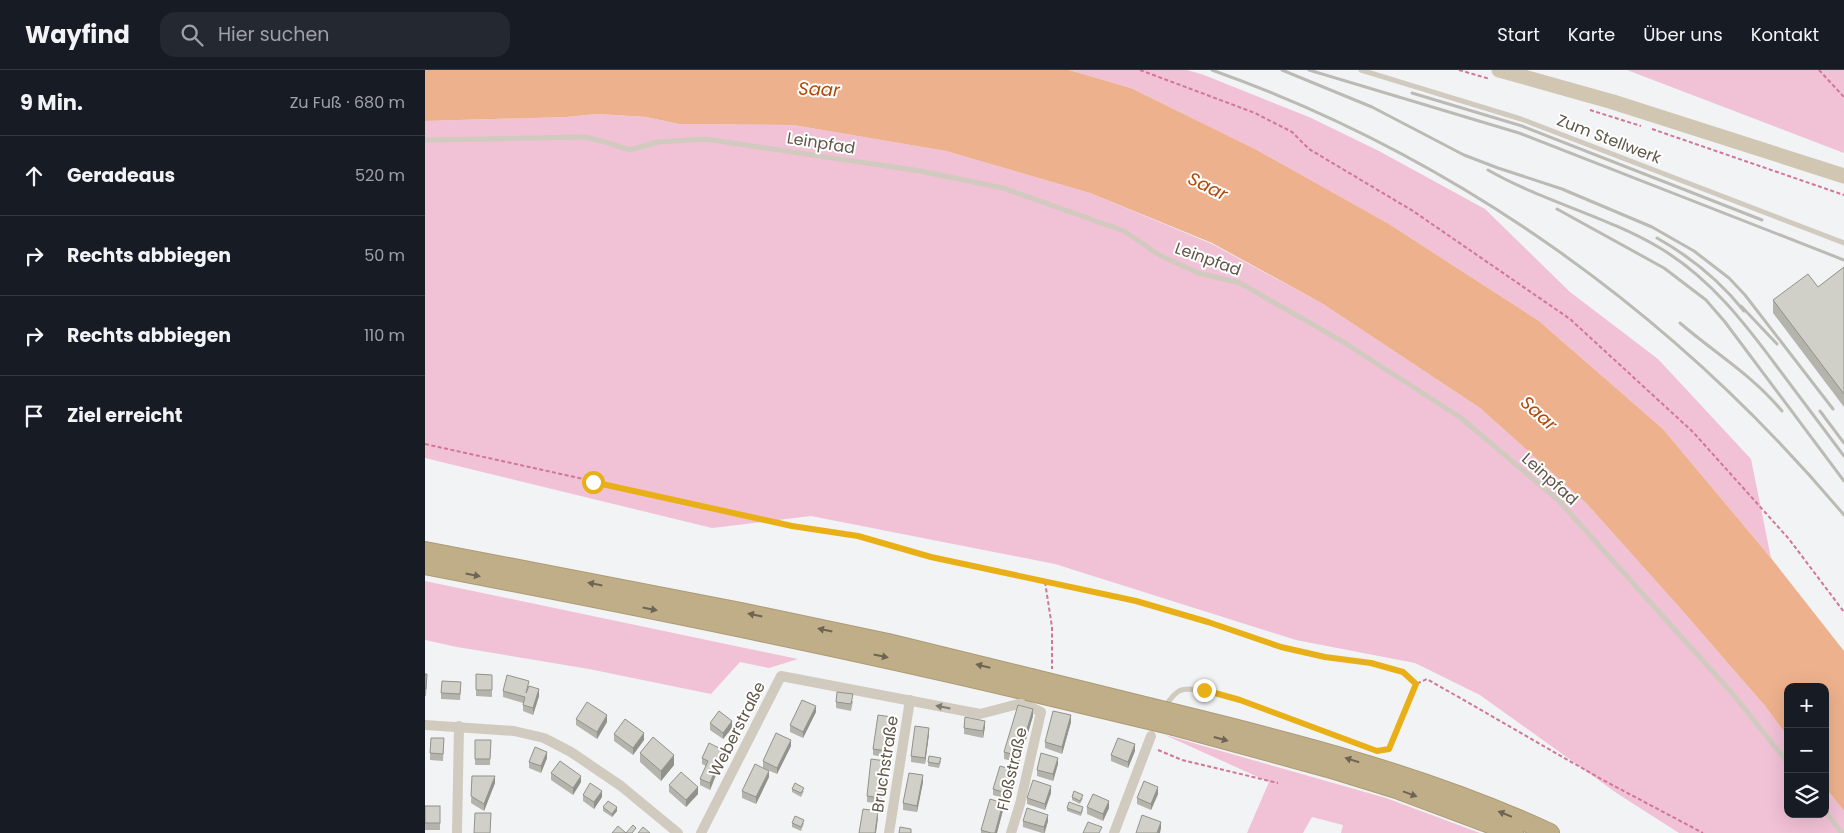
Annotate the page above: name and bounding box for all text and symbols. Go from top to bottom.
search box [160,12,510,57]
text: Wayfind [25,18,130,51]
icon: search [178,21,206,49]
text: Hier suchen [218,21,329,48]
text: Start [1497,22,1540,47]
text: Karte [1568,22,1615,47]
text: Über uns [1643,22,1723,47]
text: Kontakt [1751,22,1819,47]
water label: Saar [798,75,842,103]
text: 9 Min. [20,88,83,117]
text: Zu Fuß · 680 m [290,91,405,114]
street label: Zum Stellwerk [1554,109,1665,170]
street label: Leinpfad [785,126,857,160]
icon: ahead [20,162,48,190]
text: Geradeaus [67,162,175,189]
text: 520 m [355,164,405,187]
water label: Saar [1184,166,1233,207]
street label: Leinpfad [1172,236,1244,282]
icon: right [20,242,48,270]
text: Rechts abbiegen [67,242,231,269]
text: 50 m [364,244,405,267]
icon: right [20,322,48,350]
text: Rechts abbiegen [67,322,231,349]
text: 110 m [364,324,405,347]
water label: Saar [1515,390,1564,437]
icon: arrive [20,402,48,430]
text: Ziel erreicht [67,402,183,429]
street label: Leinpfad [1517,447,1583,511]
route start [582,471,605,494]
one-way arrow [465,571,481,579]
one-way arrow [587,579,603,587]
one-way arrow [642,605,658,613]
one-way arrow [747,611,762,619]
one-way arrow [817,626,832,634]
one-way arrow [874,653,890,661]
one-way arrow [976,662,991,670]
street label: Weberstraße [703,677,771,781]
route end [1193,679,1216,702]
map controls [1784,683,1829,818]
button: + [1784,683,1829,728]
one-way arrow [936,703,951,711]
street label: Bruchstraße [866,714,904,814]
street label: Floßstraße [991,725,1033,813]
button: − [1784,728,1829,773]
one-way arrow [1213,735,1228,743]
one-way arrow [1344,756,1359,763]
button: layers [1784,773,1829,818]
one-way arrow [1403,791,1418,798]
one-way arrow [1497,810,1512,818]

